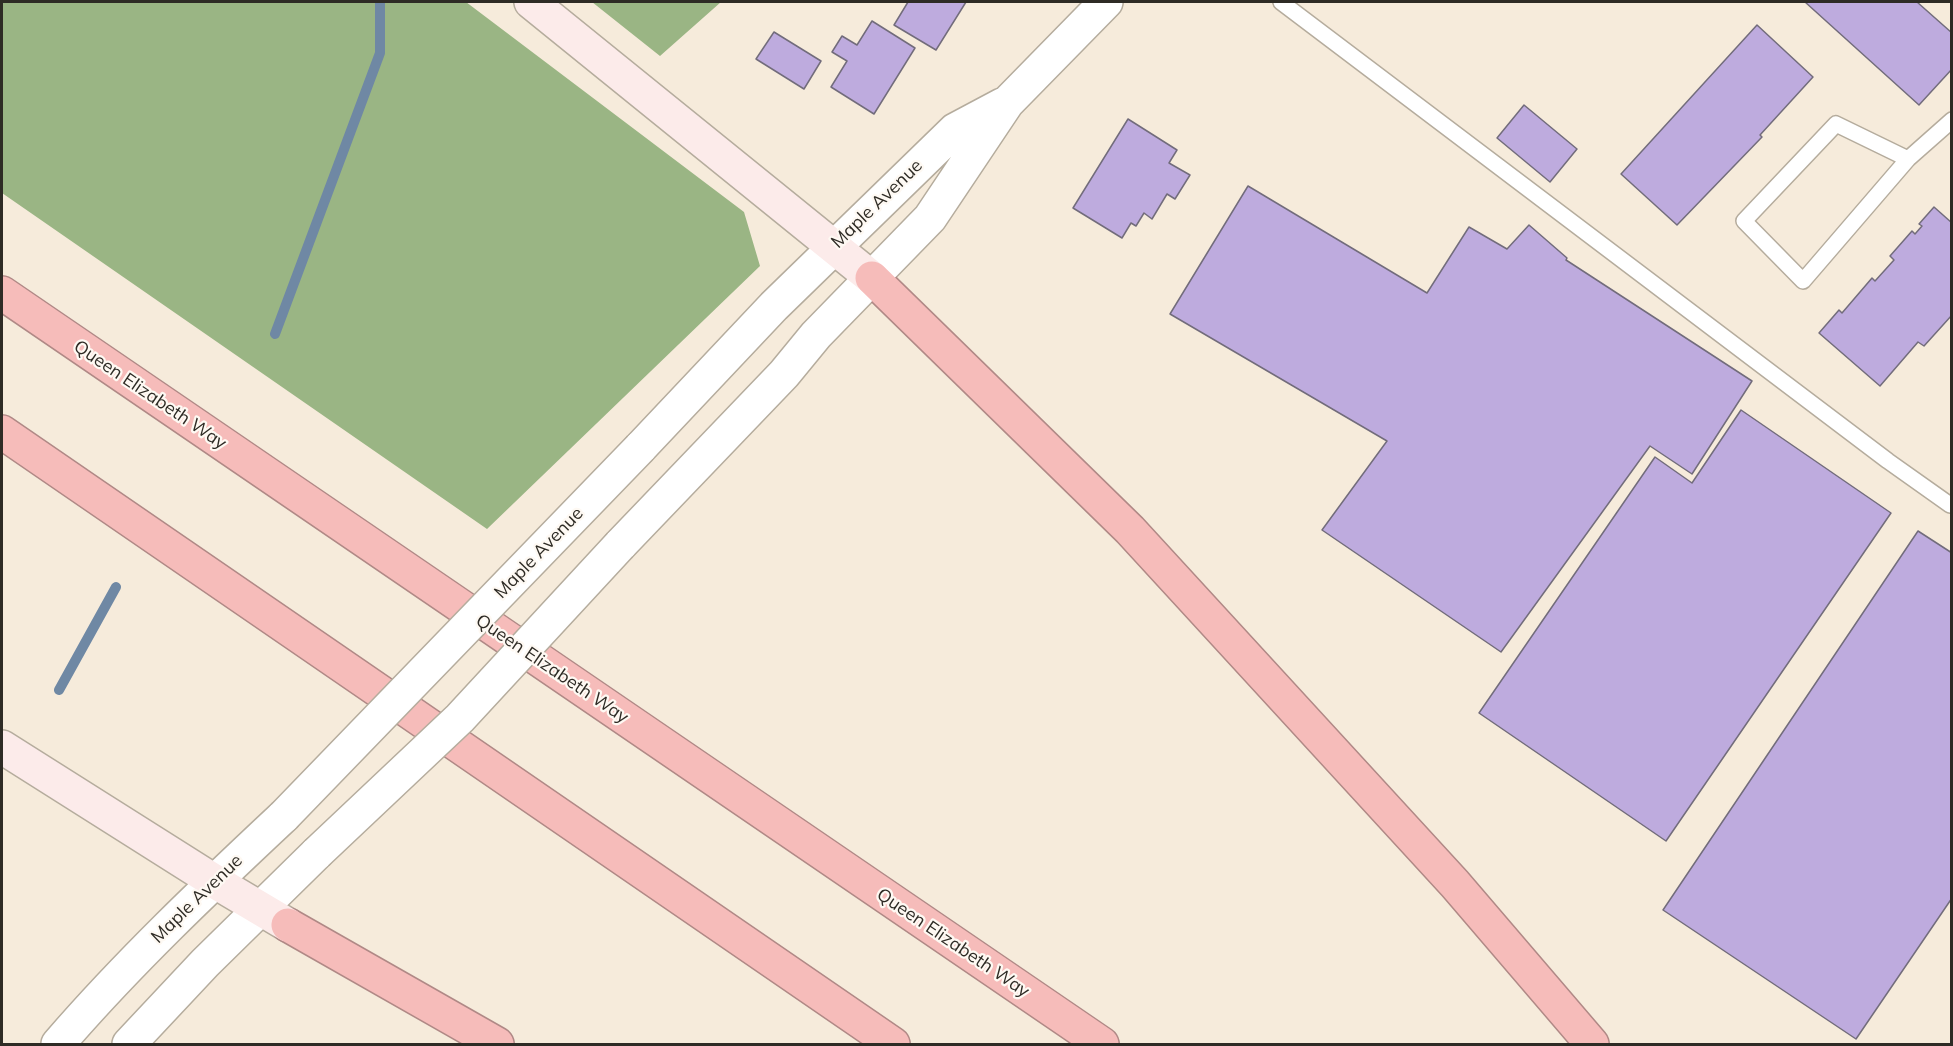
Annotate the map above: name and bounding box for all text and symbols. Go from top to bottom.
street label: Maple Avenue [827,155,927,253]
street label: Queen Elizabeth Way [69,336,231,454]
street label: Maple Avenue [490,503,588,603]
street label: Queen Elizabeth Way [471,610,633,728]
street label: Maple Avenue [147,850,247,948]
street label: Queen Elizabeth Way [872,884,1034,1002]

